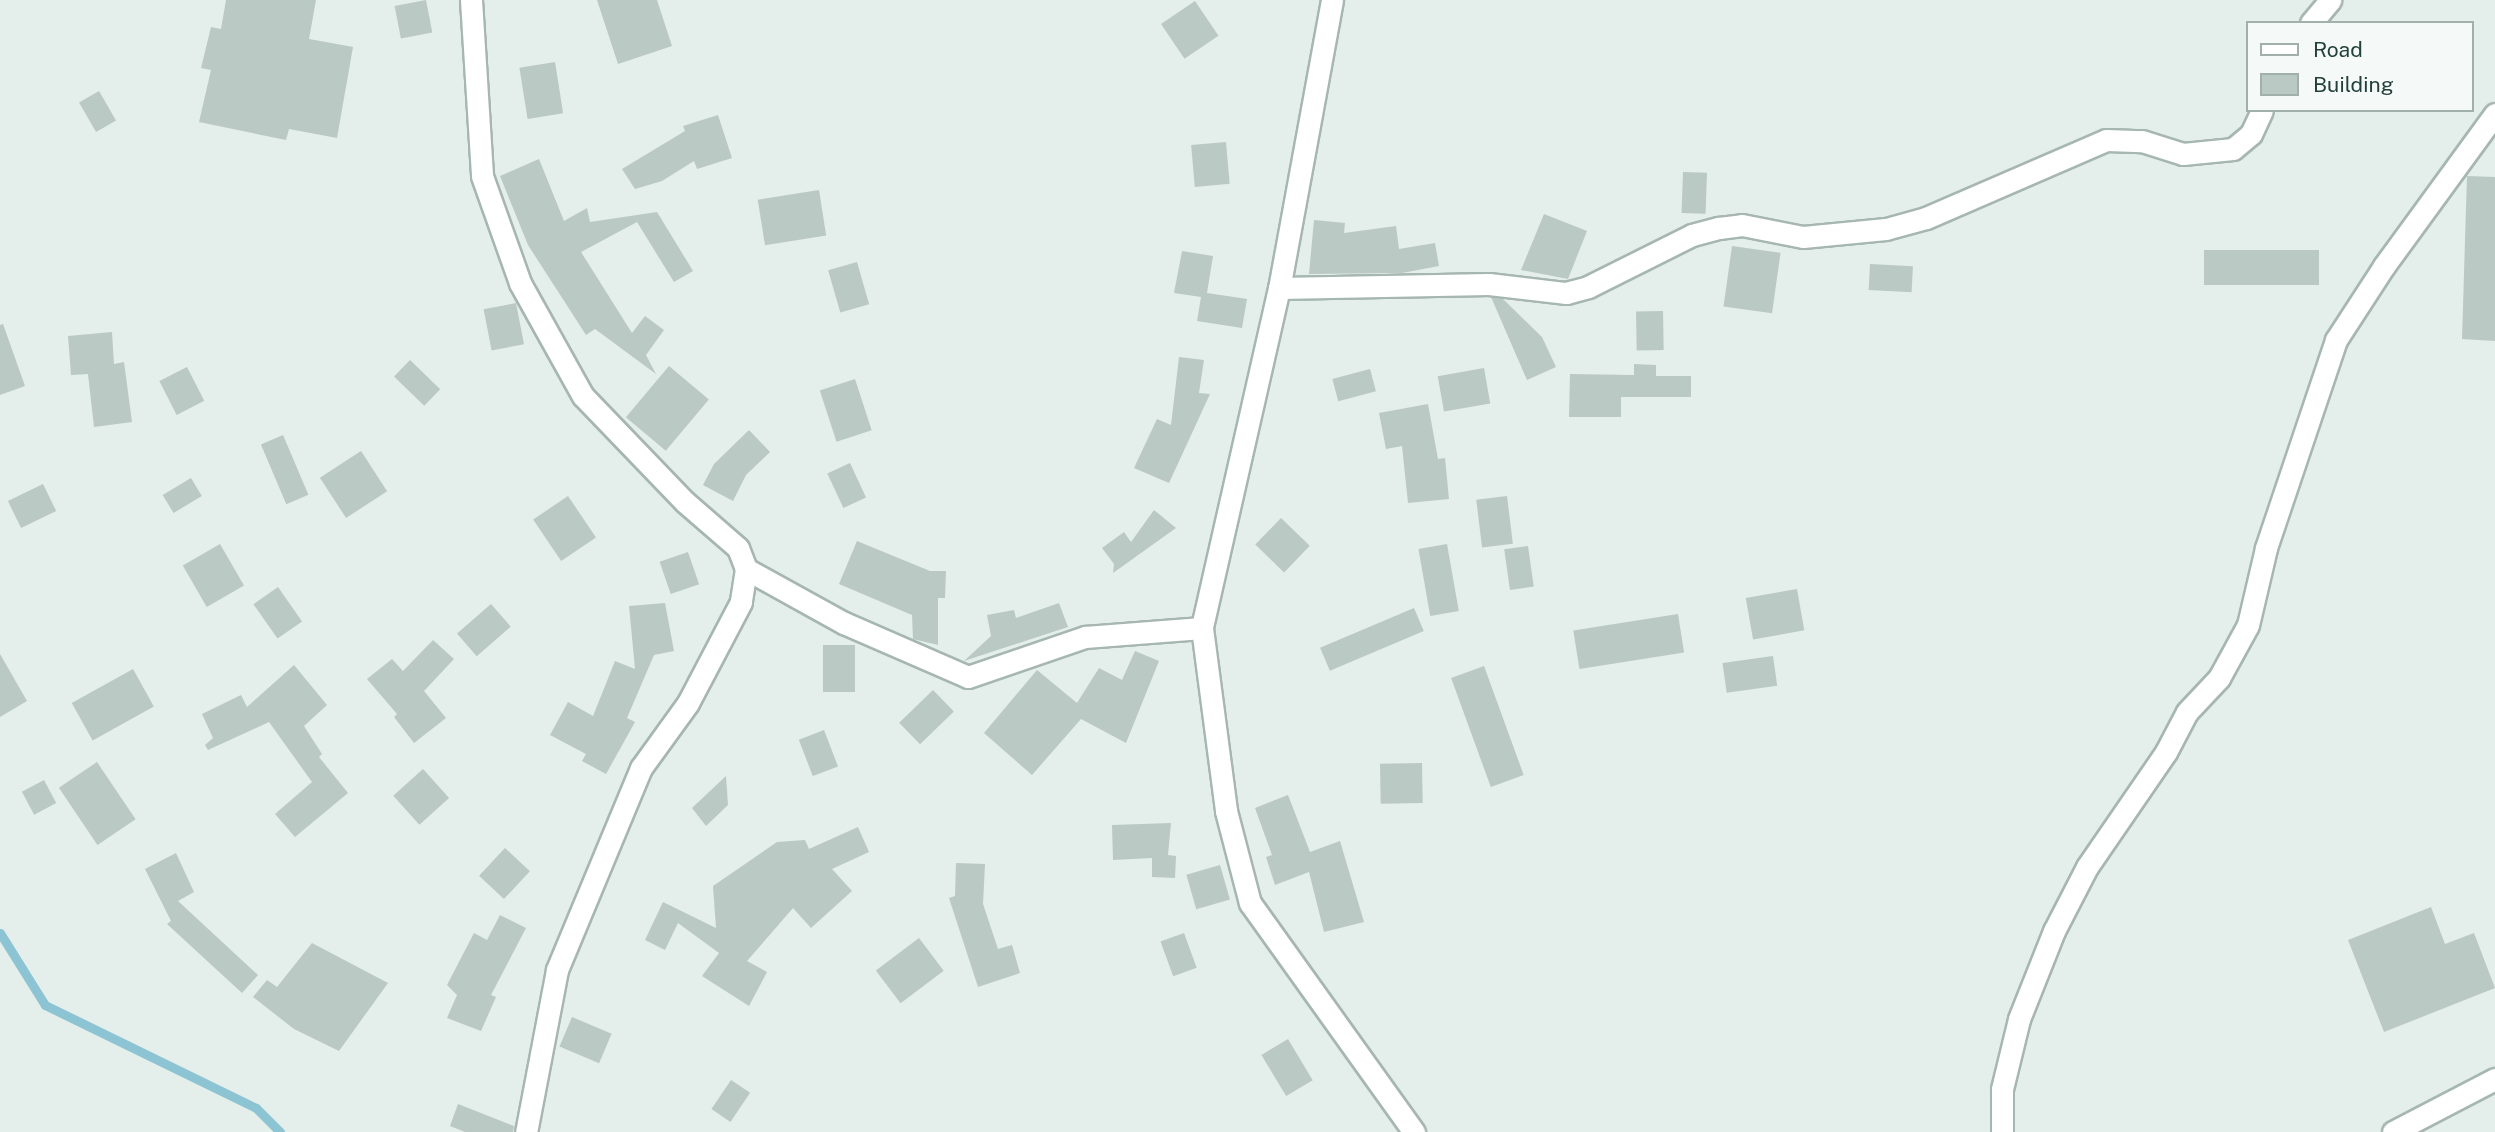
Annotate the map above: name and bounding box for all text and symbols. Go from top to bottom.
legend [2246,21,2474,112]
text: Road [2313,37,2363,62]
text: Building [2313,72,2394,97]

